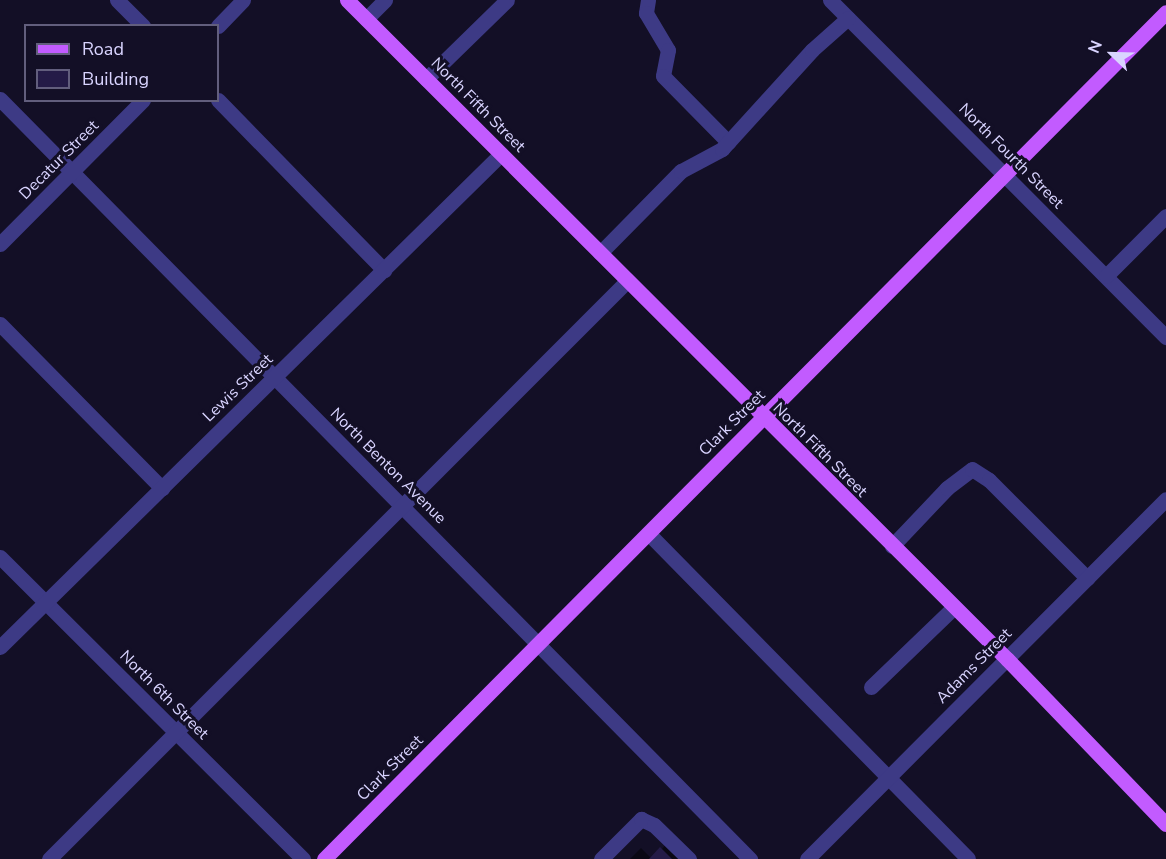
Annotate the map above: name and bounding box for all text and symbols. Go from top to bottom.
legend [24,24,219,102]
north arrow [1082,24,1142,84]
text: Road [82,37,124,61]
text: N [1083,37,1108,57]
street label: North Fifth Street [427,54,529,156]
text: Building [82,67,149,91]
street label: North Fourth Street [954,99,1068,213]
street label: Decatur Street [15,116,103,204]
street label: Lewis Street [199,350,277,426]
street label: Clark Street [695,386,769,460]
street label: North Fifth Street [769,399,871,501]
street label: North Benton Avenue [326,404,450,528]
street label: Adams Street [932,624,1016,708]
street label: North 6th Street [116,647,212,743]
street label: Clark Street [353,731,427,805]

